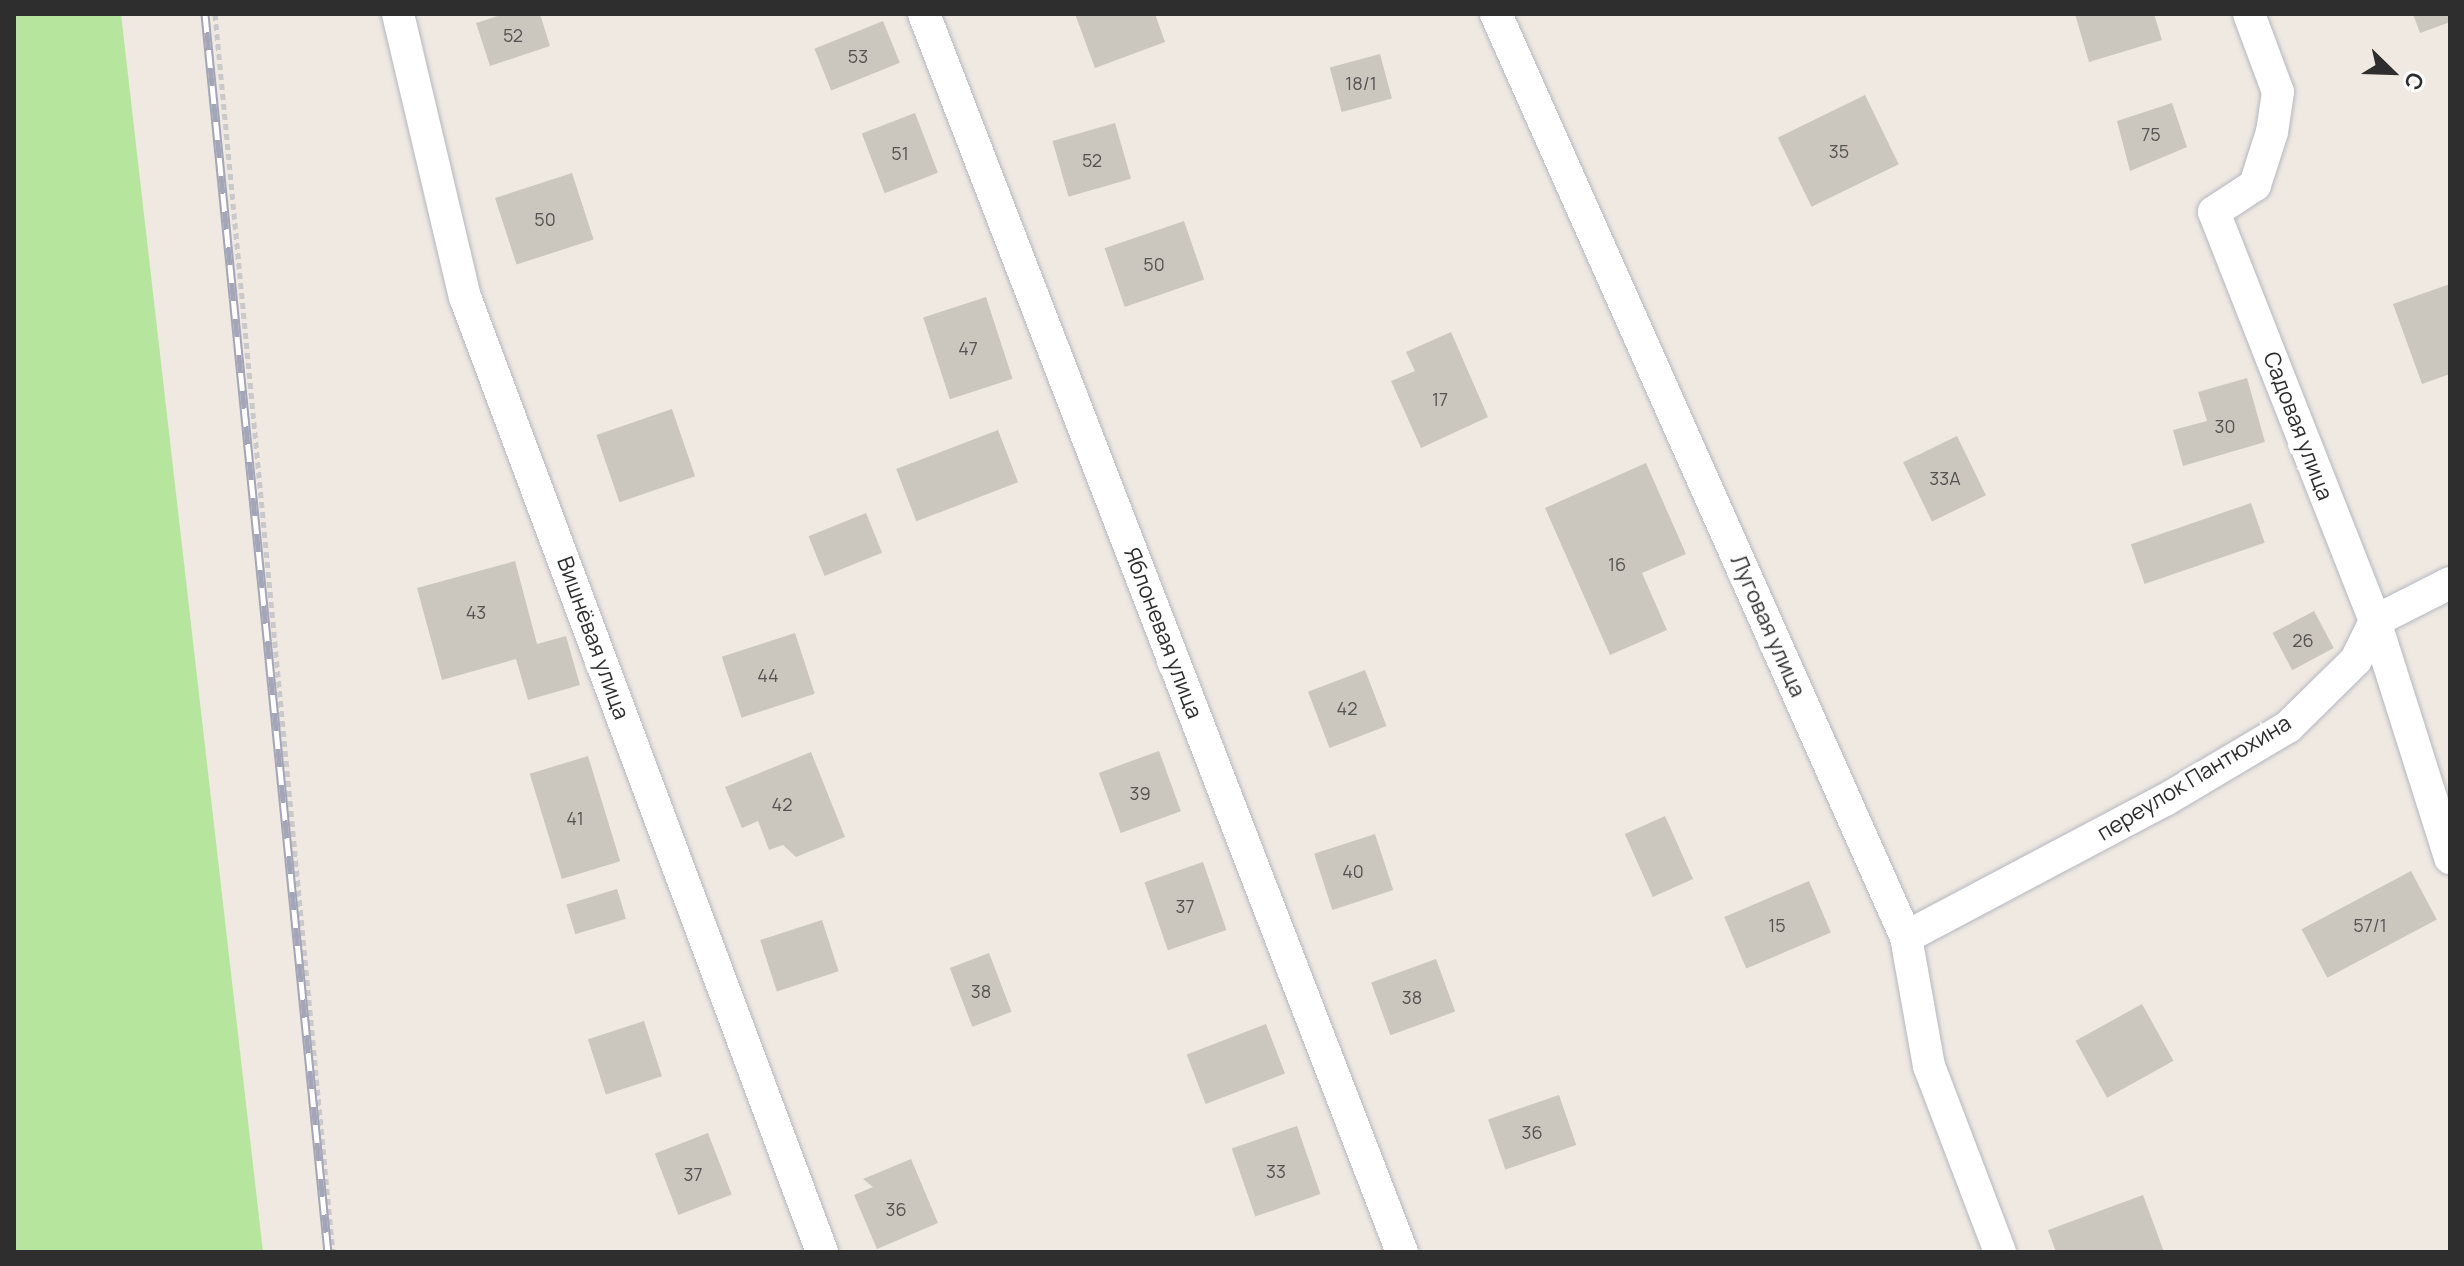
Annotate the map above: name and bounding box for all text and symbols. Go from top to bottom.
house number: 52 [503,24,523,46]
north arrow [2352,32,2432,112]
house number: 53 [848,45,868,67]
text: С [2397,68,2431,95]
house number: 18/1 [1345,72,1377,94]
house number: 75 [2141,123,2161,145]
house number: 35 [1829,140,1849,162]
house number: 51 [891,142,909,164]
house number: 52 [1082,149,1102,171]
house number: 50 [534,208,556,230]
house number: 50 [1143,253,1165,275]
house number: 47 [958,337,978,359]
street label: Садовая улица [2258,348,2338,504]
house number: 17 [1432,388,1448,410]
house number: 30 [2215,415,2235,437]
house number: 33А [1929,467,1961,489]
street label: Яблоневая улица [1118,544,1208,722]
street label: Луговая улица [1725,551,1811,701]
street label: Вишнёвая улица [551,553,635,723]
house number: 16 [1608,553,1626,575]
house number: 43 [466,601,486,623]
house number: 26 [2292,629,2314,651]
house number: 44 [757,664,779,686]
house number: 42 [1337,697,1357,719]
street label: переулок Пантюхина [2092,710,2296,846]
house number: 39 [1129,782,1151,804]
house number: 42 [772,793,792,815]
house number: 41 [566,807,584,829]
house number: 40 [1342,860,1364,882]
house number: 37 [1176,895,1194,917]
house number: 15 [1768,914,1786,936]
house number: 57/1 [2353,914,2387,936]
house number: 38 [971,980,991,1002]
house number: 38 [1402,986,1422,1008]
house number: 36 [1521,1121,1543,1143]
house number: 33 [1266,1160,1286,1182]
house number: 37 [684,1163,702,1185]
house number: 36 [885,1198,907,1220]

